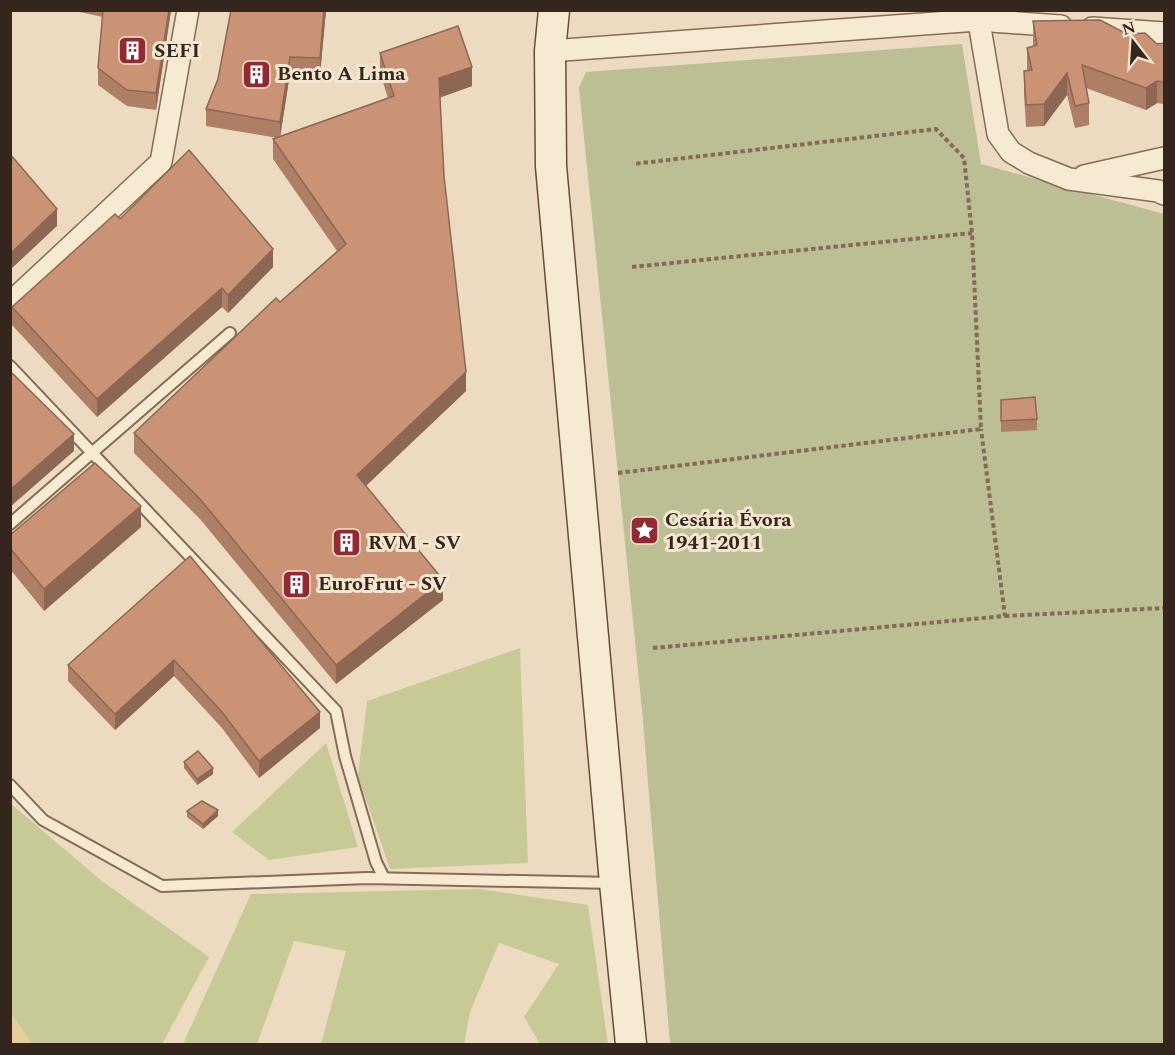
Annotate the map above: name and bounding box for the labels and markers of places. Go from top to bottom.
building icon: SEFI [117,35,149,67]
place label: SEFI [154,36,200,66]
building icon: Bento A Lima [240,58,272,90]
place label: Bento A Lima [277,59,406,89]
place label: Cesária Évora 1941-2011 [665,505,792,558]
place icon: Cesária Évora 1941-2011 [628,515,660,547]
building icon: RVM - SV [331,527,363,559]
place label: RVM - SV [368,528,461,558]
building icon: EuroFrut - SV [281,568,313,600]
place label: EuroFrut - SV [318,569,447,599]

